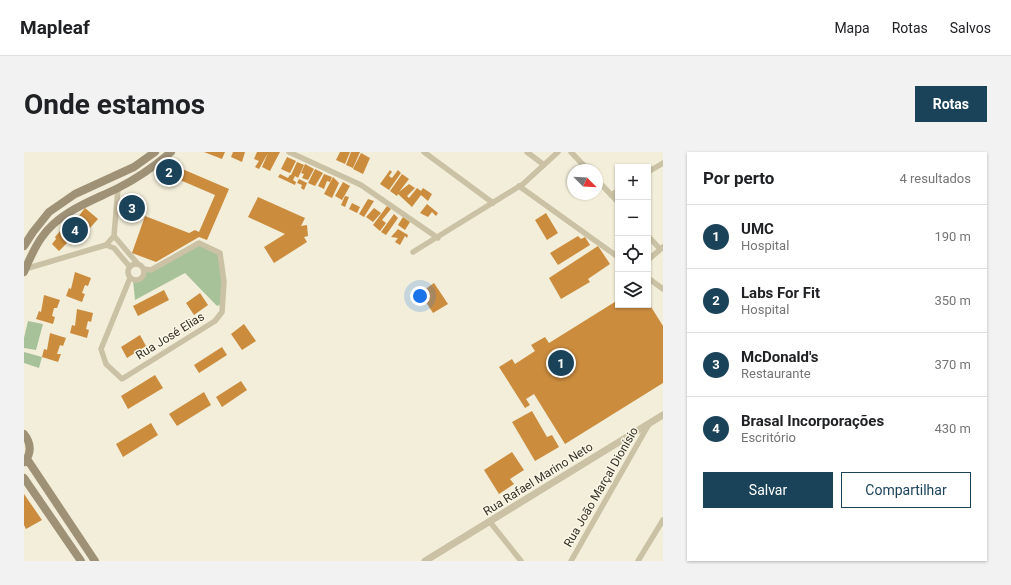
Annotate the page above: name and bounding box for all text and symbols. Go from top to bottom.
text: Mapleaf [20,16,90,39]
text: Mapa [834,20,870,36]
text: Rotas [892,20,928,36]
text: Salvos [950,20,991,36]
button: Rotas [915,86,987,122]
text: Onde estamos [24,88,205,121]
pin: 2 [156,157,182,187]
north arrow [567,164,603,200]
map controls [615,164,651,308]
button: + [615,164,651,200]
text: Por perto [703,168,774,188]
text: 4 resultados [899,171,971,186]
pin: 3 [119,193,145,223]
button: − [615,200,651,236]
pin: 4 [62,215,88,245]
text: UMC [741,220,774,238]
text: 1 [712,229,720,244]
text: 190 m [934,229,971,244]
button: locate [615,236,651,272]
text: Hospital [741,238,789,253]
button: layers [615,272,651,308]
text: Labs For Fit [741,284,820,302]
your location [410,286,430,306]
text: 2 [712,293,720,308]
text: 350 m [934,293,971,308]
text: Hospital [741,302,789,317]
street label: Rua José Elias [133,309,207,363]
pin: 1 [548,348,574,378]
text: McDonald's [741,348,819,366]
text: 3 [712,357,720,372]
text: 370 m [934,357,971,372]
text: Restaurante [741,366,811,381]
text: Brasal Incorporações [741,412,884,430]
text: 4 [712,421,720,436]
text: 430 m [934,421,971,436]
street label: Rua João Marçal Dionísio [561,424,641,549]
text: Escritório [741,430,796,445]
street label: Rua Rafael Marino Neto [481,439,595,518]
button: Salvar [703,472,833,508]
button: Compartilhar [841,472,971,508]

